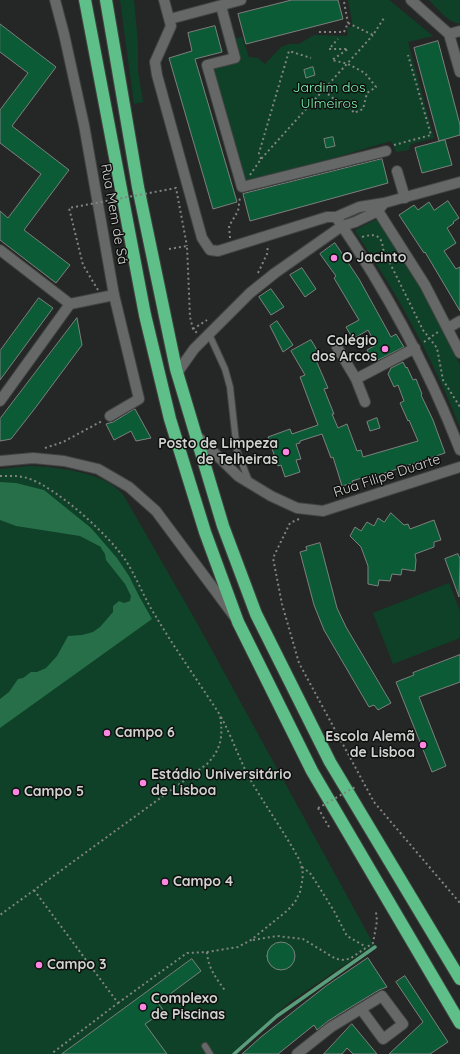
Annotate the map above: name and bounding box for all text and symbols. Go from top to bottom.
park label: Jardim dos Ulmeiros [292,80,366,112]
street label: Rua Mem de Sá [97,162,131,266]
place label: O Jacinto [342,250,406,266]
marker: O Jacinto [329,253,339,263]
place label: Colégio dos Arcos [311,333,377,366]
marker: Colégio dos Arcos [380,344,390,354]
place label: Posto de Limpeza de Telheiras [158,436,278,468]
marker: Posto de Limpeza de Telheiras [281,447,291,457]
street label: Rua Filipe Duarte [331,451,443,501]
place label: Campo 6 [115,725,175,741]
marker: Campo 6 [102,728,112,738]
place label: Escola Alemã de Lisboa [325,729,415,762]
marker: Escola Alemã de Lisboa [418,740,428,750]
place label: Estádio Universitário de Lisboa [151,767,291,800]
marker: Estádio Universitário de Lisboa [138,778,148,788]
place label: Campo 5 [24,784,84,800]
marker: Campo 5 [11,787,21,797]
place label: Campo 4 [173,874,233,890]
marker: Campo 4 [160,877,170,887]
place label: Campo 3 [47,957,106,973]
marker: Campo 3 [34,960,44,970]
place label: Complexo de Piscinas [151,991,225,1024]
marker: Complexo de Piscinas [138,1002,148,1012]

